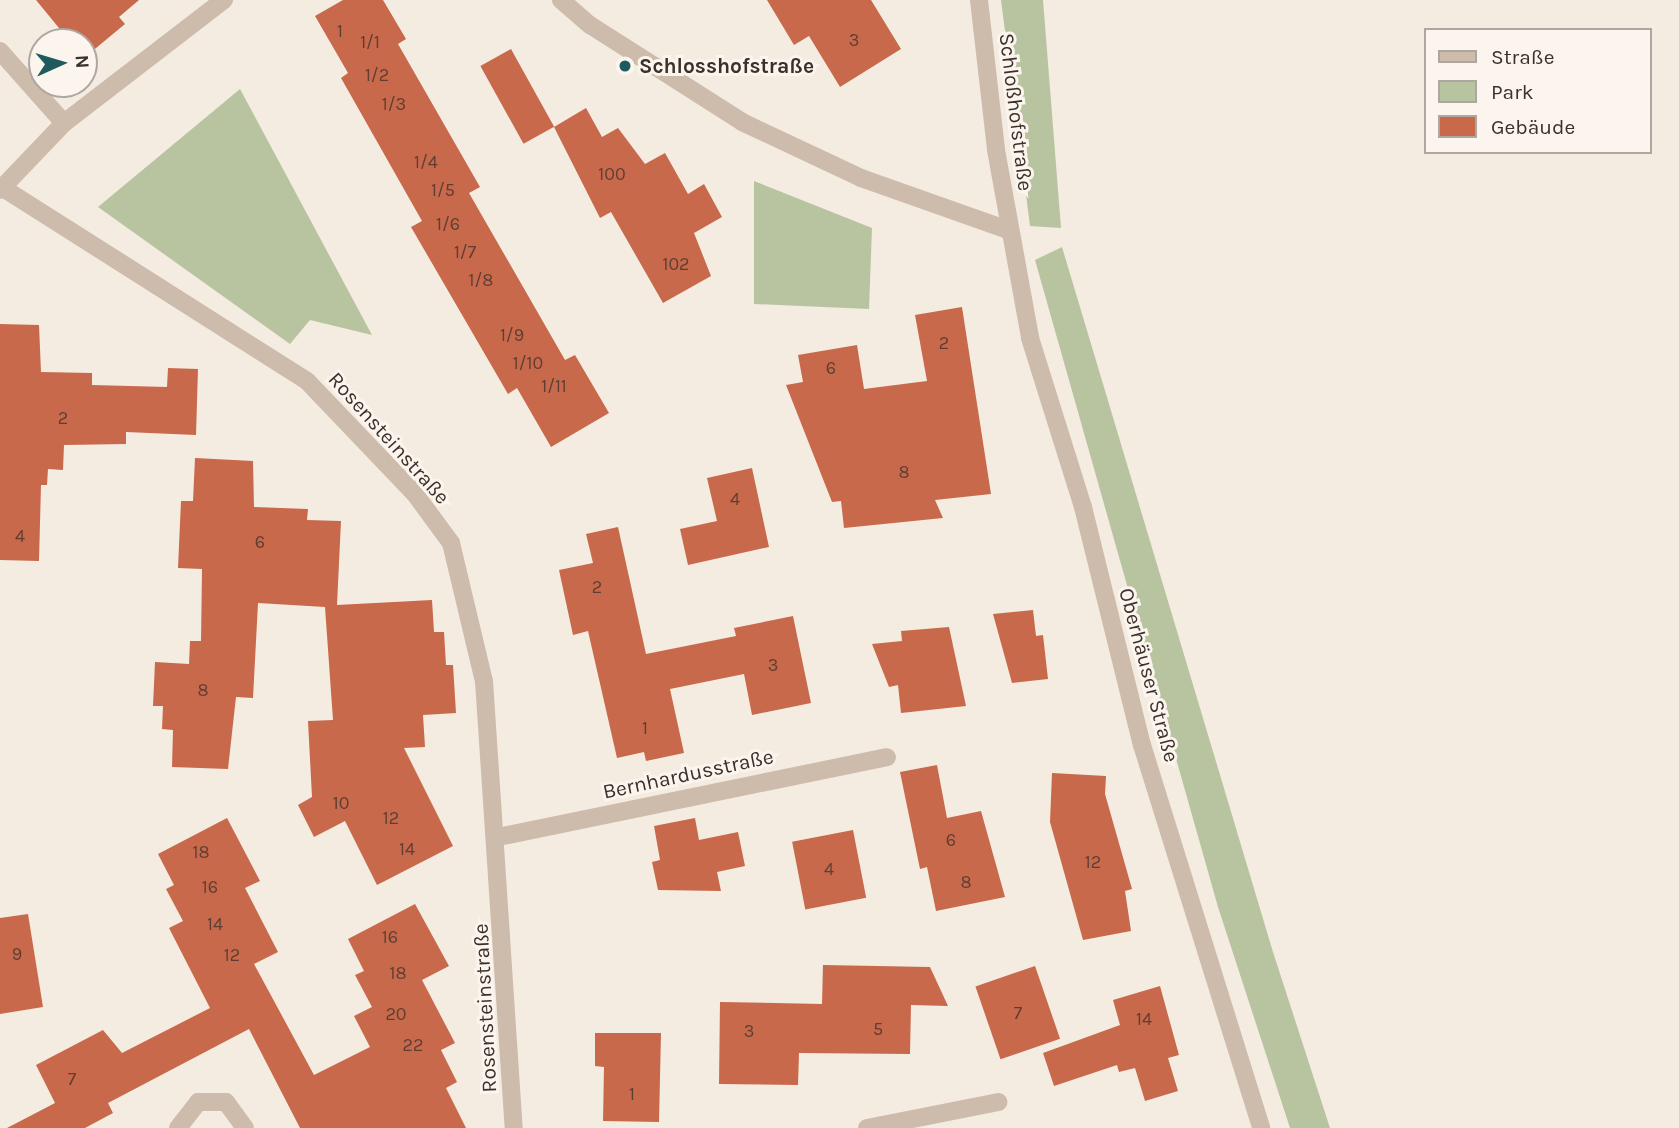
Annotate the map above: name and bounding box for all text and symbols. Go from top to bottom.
house number: 1 [337,20,343,42]
north arrow [28,28,98,98]
legend [1424,28,1651,154]
house number: 3 [849,29,859,51]
house number: 1/1 [360,31,380,53]
street label: Schloßhofstraße [994,32,1038,192]
text: Straße [1491,45,1554,69]
place label: Schlosshofstraße [639,53,814,79]
text: N [71,54,93,69]
marker: Schlosshofstraße [617,58,633,74]
house number: 1/2 [365,64,389,86]
text: Park [1491,80,1534,104]
house number: 1/3 [382,93,406,115]
text: Gebäude [1491,115,1575,139]
house number: 1/4 [414,151,438,173]
house number: 100 [598,163,626,185]
house number: 1/5 [431,179,455,201]
house number: 1/6 [436,213,460,235]
house number: 1/7 [454,241,476,263]
house number: 102 [662,253,690,275]
house number: 1/8 [469,269,493,291]
house number: 1/9 [500,324,524,346]
house number: 2 [939,332,949,354]
house number: 1/10 [513,352,543,374]
house number: 6 [826,357,836,379]
street label: Rosensteinstraße [323,367,455,509]
house number: 1/11 [541,375,567,397]
house number: 2 [58,407,68,429]
house number: 8 [898,461,910,483]
house number: 4 [730,488,740,510]
house number: 4 [15,525,25,547]
house number: 6 [255,531,265,553]
house number: 2 [592,576,602,598]
street label: Oberhäuser Straße [1114,585,1184,765]
house number: 3 [768,654,778,676]
house number: 8 [197,679,209,701]
house number: 1 [642,717,648,739]
street label: Bernhardusstraße [600,744,776,804]
house number: 10 [333,792,349,814]
house number: 12 [383,807,399,829]
house number: 6 [946,829,956,851]
house number: 14 [399,838,415,860]
house number: 18 [192,841,210,863]
house number: 12 [1085,851,1101,873]
house number: 4 [824,858,834,880]
house number: 8 [960,871,972,893]
house number: 16 [202,876,218,898]
house number: 14 [207,913,223,935]
street label: Rosensteinstraße [468,923,502,1093]
house number: 16 [382,926,398,948]
house number: 9 [12,943,22,965]
house number: 12 [224,944,240,966]
house number: 18 [389,962,407,984]
house number: 7 [1014,1002,1022,1024]
house number: 20 [385,1003,407,1025]
house number: 14 [1136,1008,1152,1030]
house number: 5 [873,1018,883,1040]
house number: 3 [744,1020,754,1042]
house number: 22 [403,1034,423,1056]
house number: 7 [68,1068,76,1090]
house number: 1 [629,1083,635,1105]

